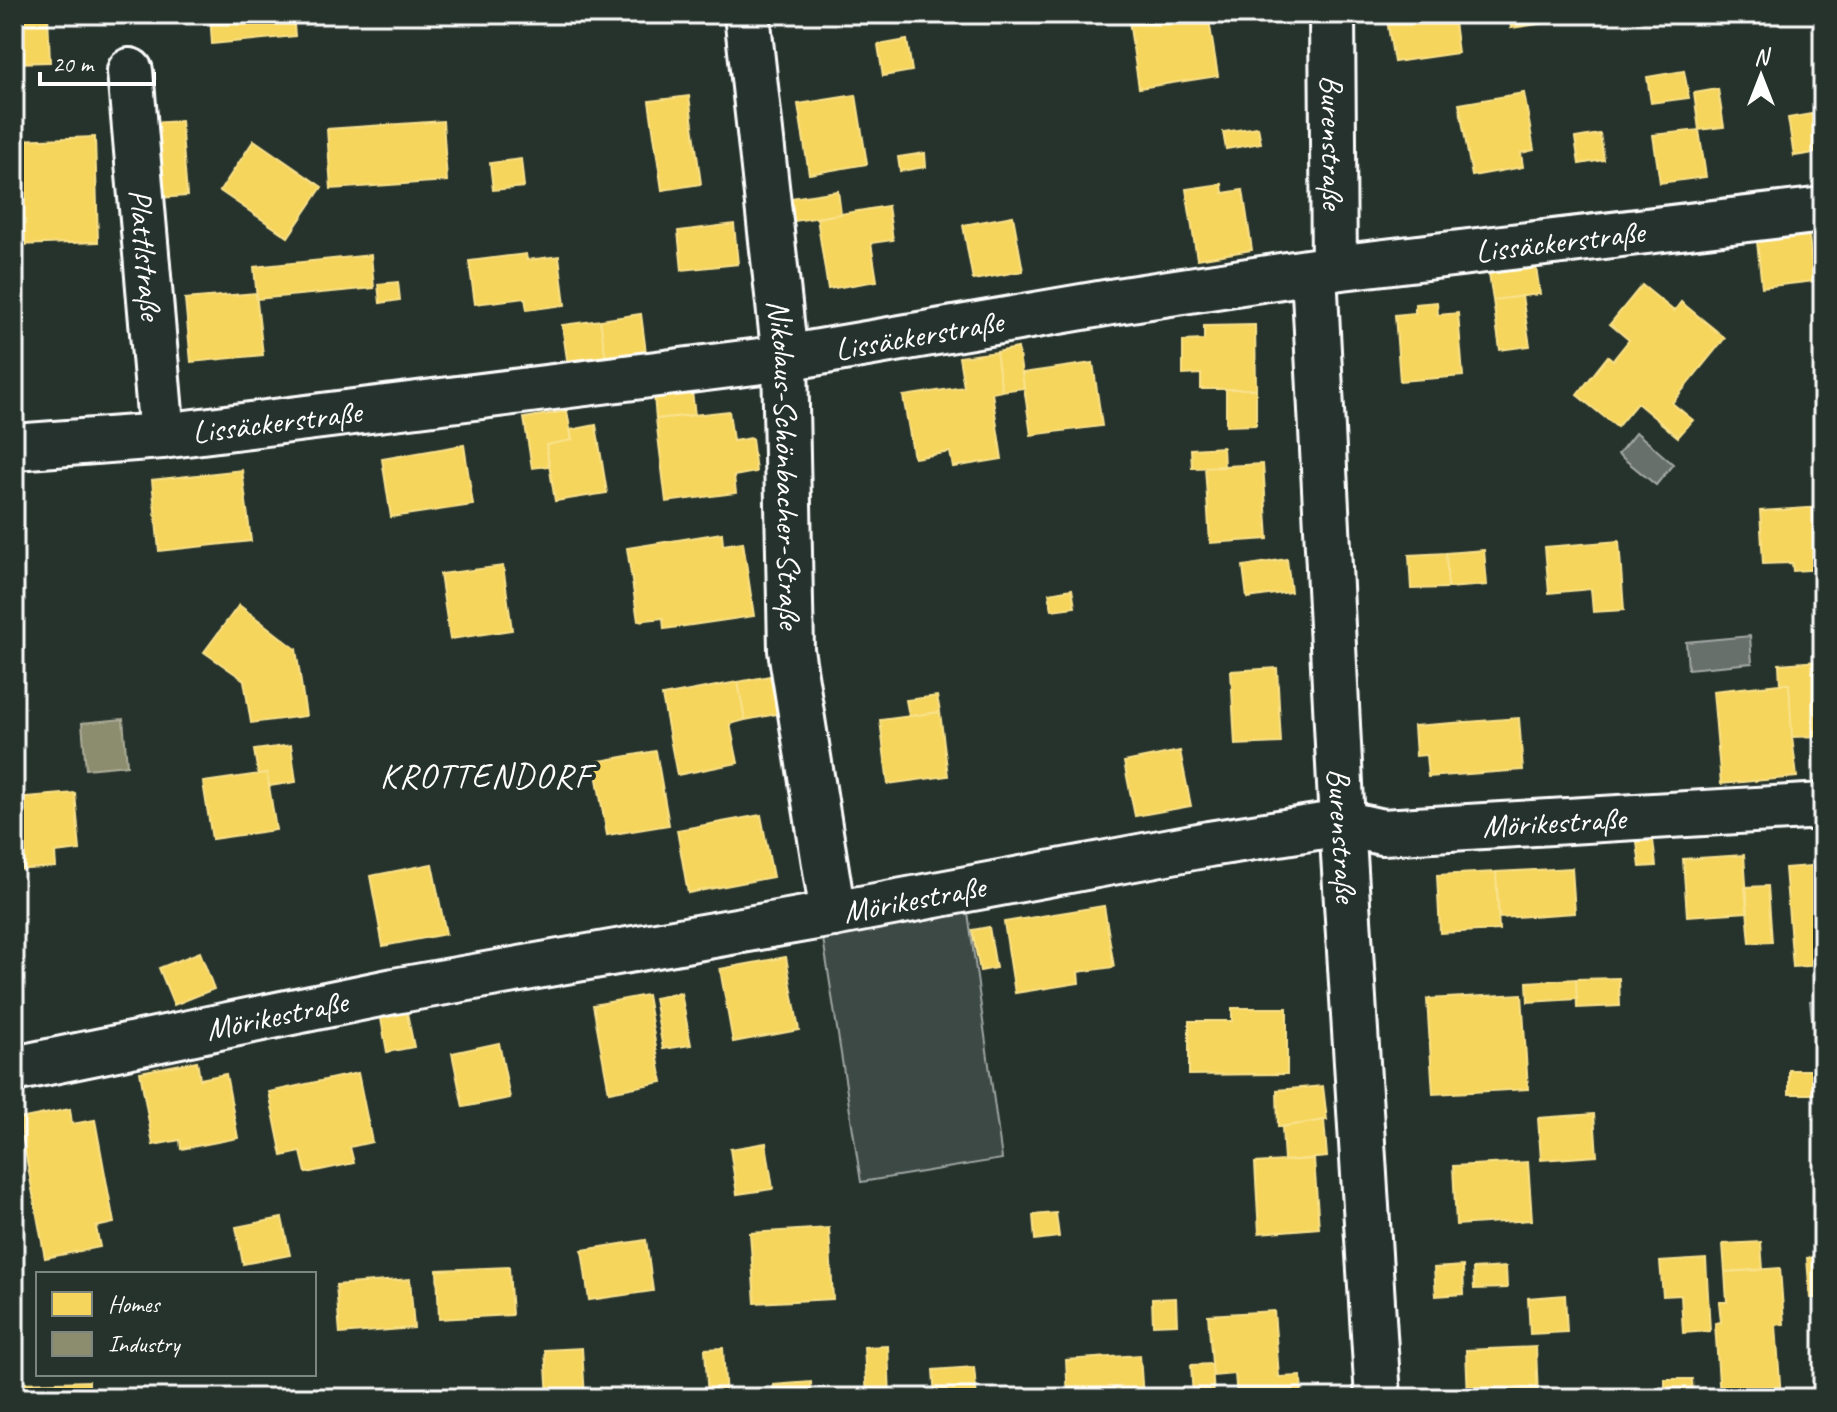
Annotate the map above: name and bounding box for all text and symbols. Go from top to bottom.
scale bar [40,36,154,86]
north arrow [1721,36,1801,116]
text: N [1754,43,1771,71]
text: 20 m [52,49,95,79]
street label: Burenstraße [1312,75,1354,212]
street label: Plattlstraße [120,187,172,324]
street label: Lissäckerstraße [1473,211,1649,272]
street label: Nikolaus-Schönbacher-Straße [758,297,811,632]
street label: Lissäckerstraße [832,300,1008,370]
street label: Lissäckerstraße [190,390,366,453]
district label: KROTTENDORF [380,754,598,797]
street label: Burenstraße [1319,767,1368,906]
street label: Mörikestraße [1481,797,1629,847]
street label: Mörikestraße [840,865,991,932]
street label: Mörikestraße [202,980,353,1050]
legend [36,1272,316,1376]
text: Homes [108,1289,161,1319]
text: Industry [108,1329,181,1359]

